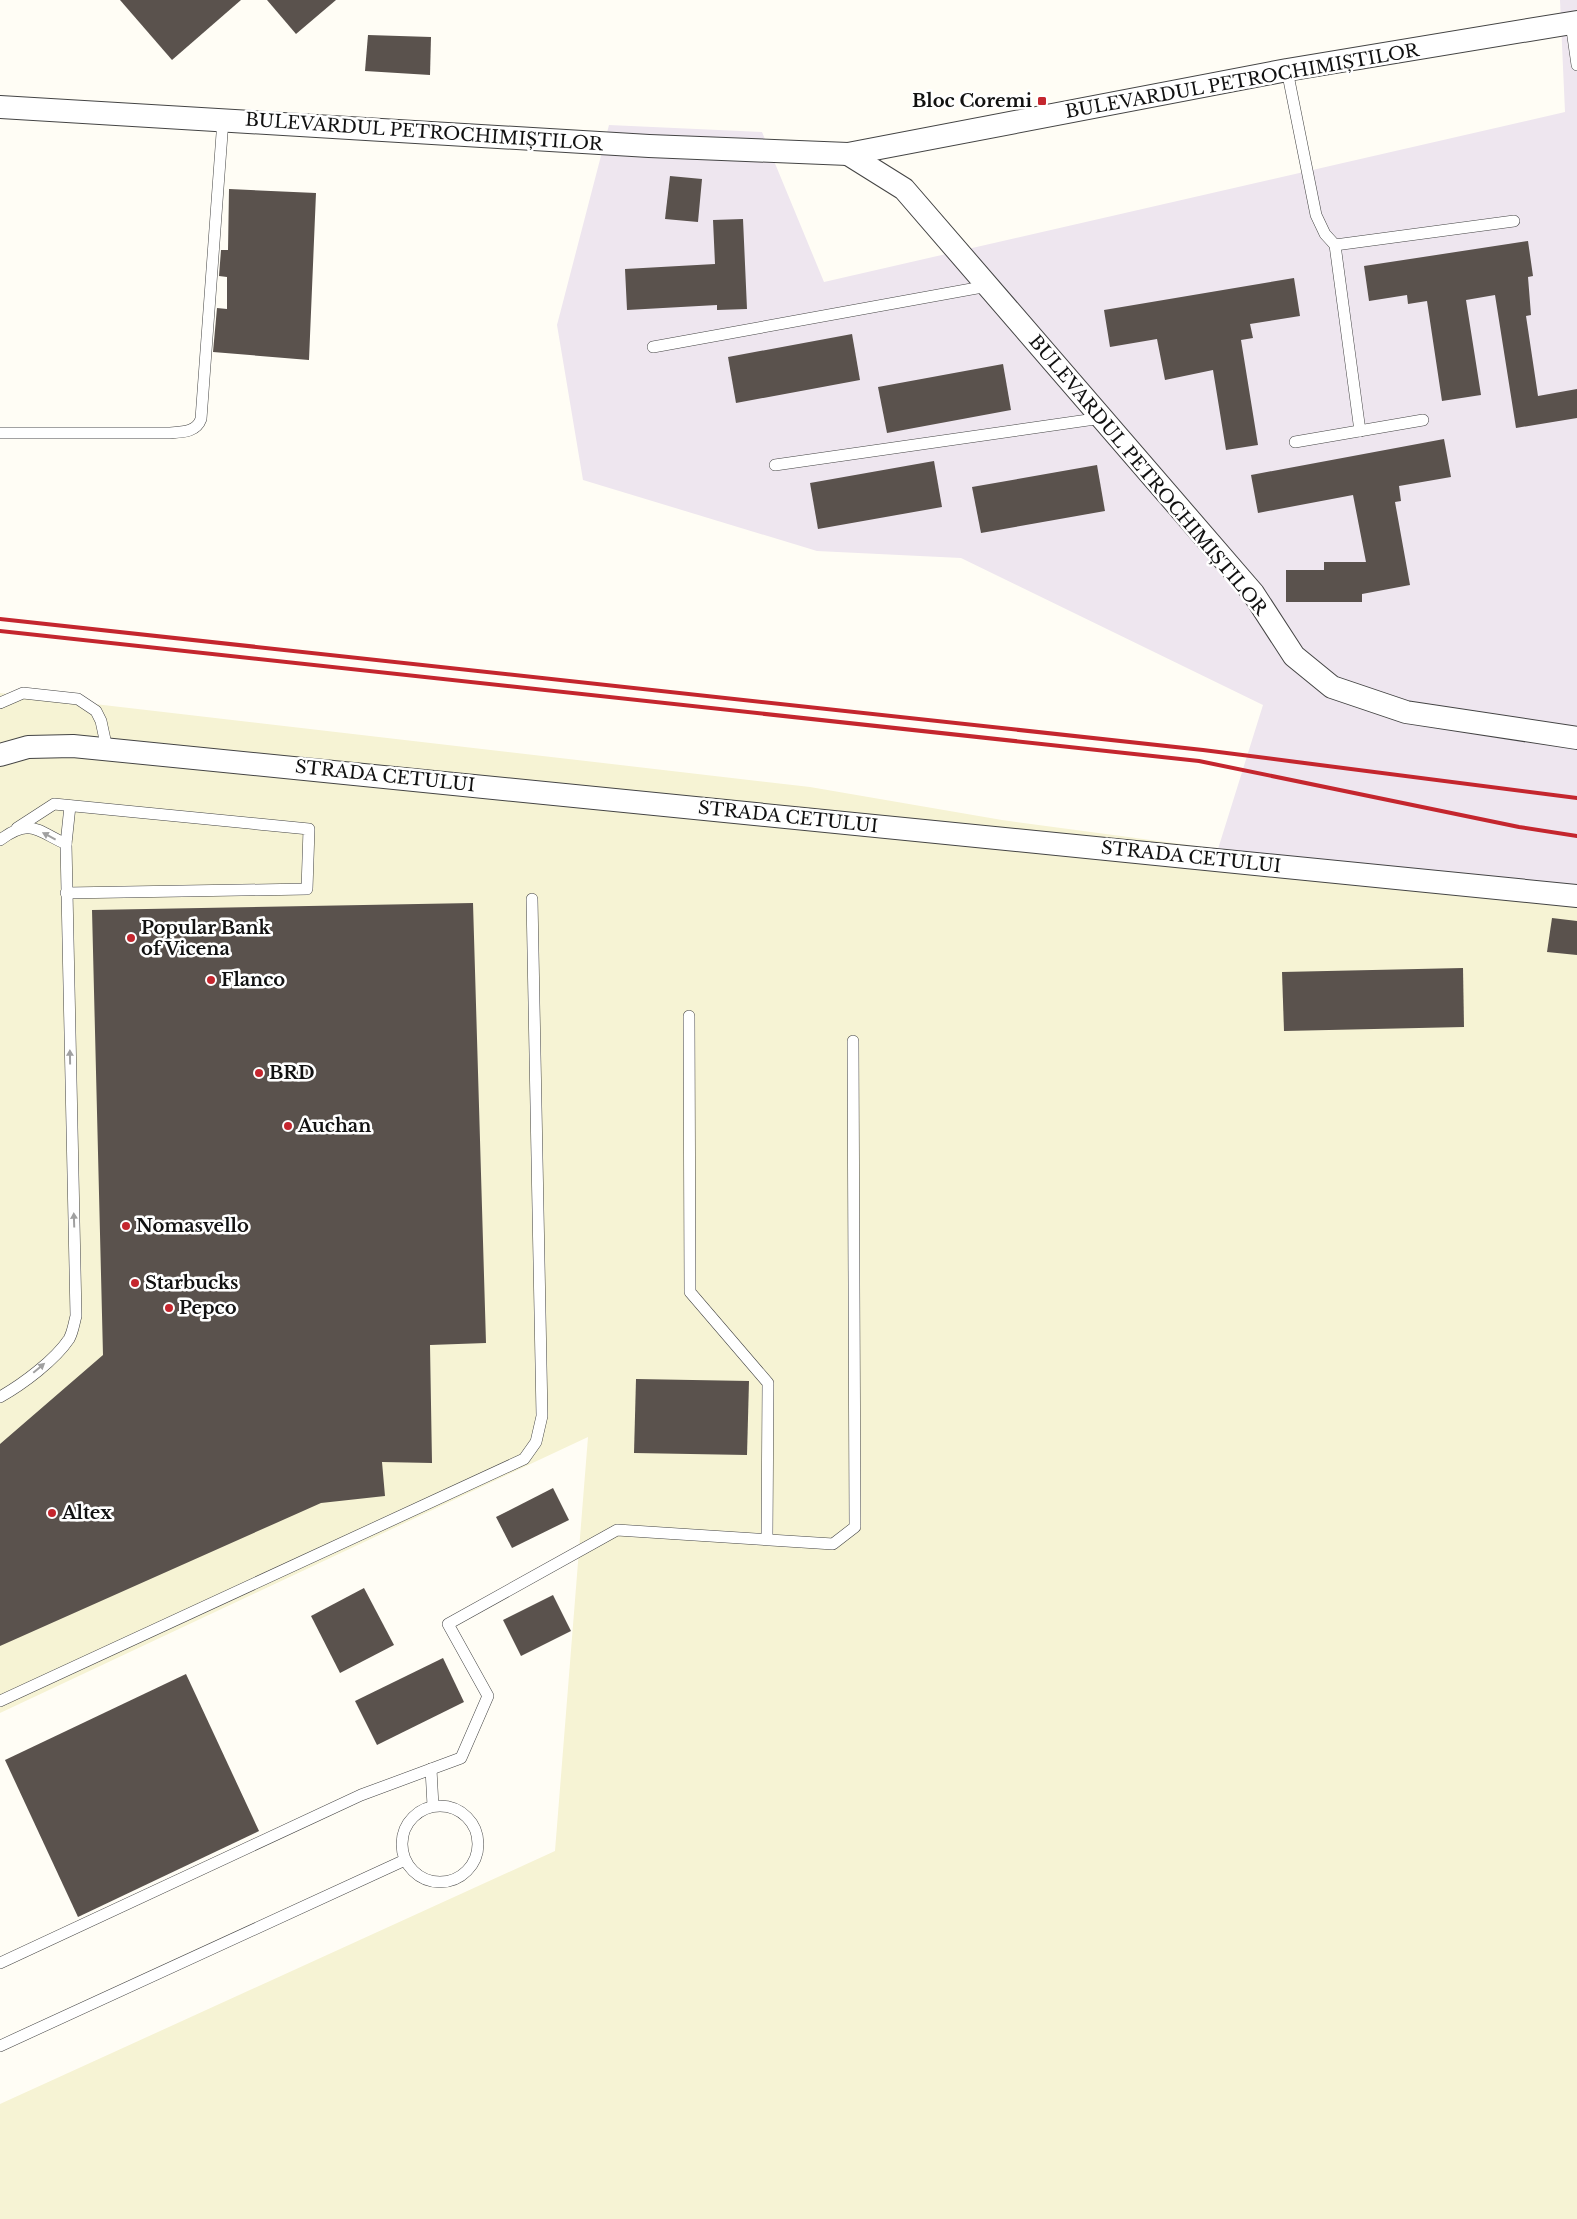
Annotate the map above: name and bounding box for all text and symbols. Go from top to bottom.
street label: BULEVARDUL PETROCHIMIȘTILOR [1063,39,1421,123]
place label: Bloc Coremi [912,90,1033,112]
marker: Bloc Coremi [1036,95,1048,107]
street label: BULEVARDUL PETROCHIMIȘTILOR [244,109,604,156]
street label: BULEVARDUL PETROCHIMIȘTILOR [1024,331,1272,620]
street label: STRADA CETULUI [294,756,476,796]
street label: STRADA CETULUI [697,797,879,837]
one-way arrow [42,831,56,840]
street label: STRADA CETULUI [1100,837,1282,877]
place label: Popular Bank of Vicena [141,917,272,960]
marker: Popular Bank of Vicena [125,932,137,944]
place label: Flanco [221,969,285,991]
marker: Flanco [205,974,217,986]
one-way arrow [66,1049,74,1065]
place label: BRD [269,1062,315,1084]
marker: BRD [253,1067,265,1079]
place label: Auchan [297,1115,371,1137]
marker: Auchan [282,1120,294,1132]
one-way arrow [70,1212,78,1228]
place label: Nomasvello [136,1215,249,1237]
marker: Nomasvello [120,1220,132,1232]
place label: Starbucks [145,1272,238,1294]
marker: Starbucks [129,1277,141,1289]
place label: Pepco [179,1297,237,1319]
marker: Pepco [163,1302,175,1314]
one-way arrow [32,1363,45,1374]
place label: Altex [61,1502,112,1524]
marker: Altex [46,1507,58,1519]

